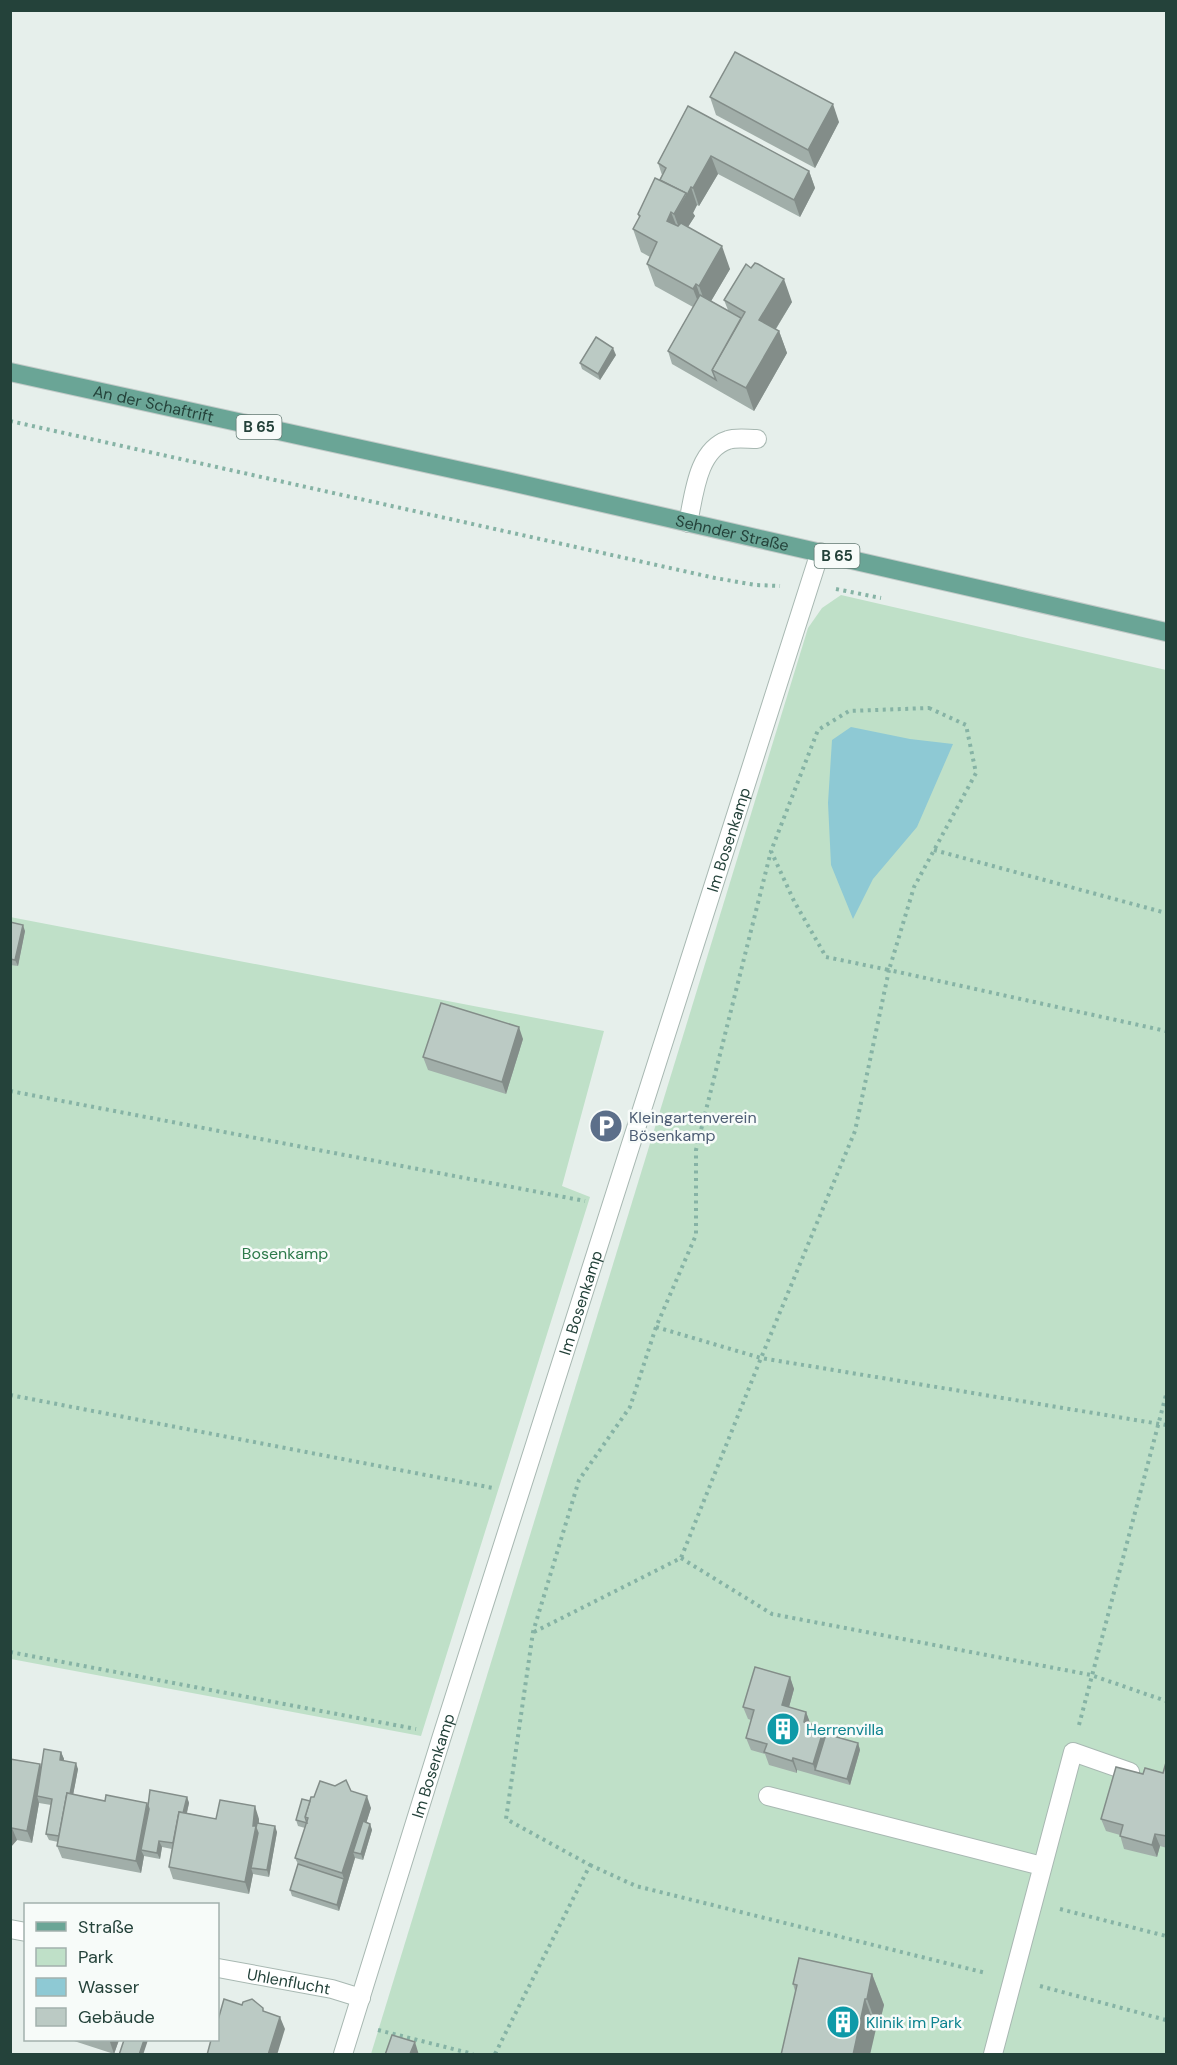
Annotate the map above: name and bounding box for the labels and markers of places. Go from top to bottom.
place label: Kleingartenverein Bösenkamp [629,1107,757,1146]
parking icon: Kleingartenverein Bösenkamp [588,1108,624,1144]
building icon: Herrenvilla [765,1711,801,1747]
place label: Herrenvilla [806,1719,884,1740]
building icon: Klinik im Park [825,2004,861,2040]
place label: Klinik im Park [866,2012,962,2033]

